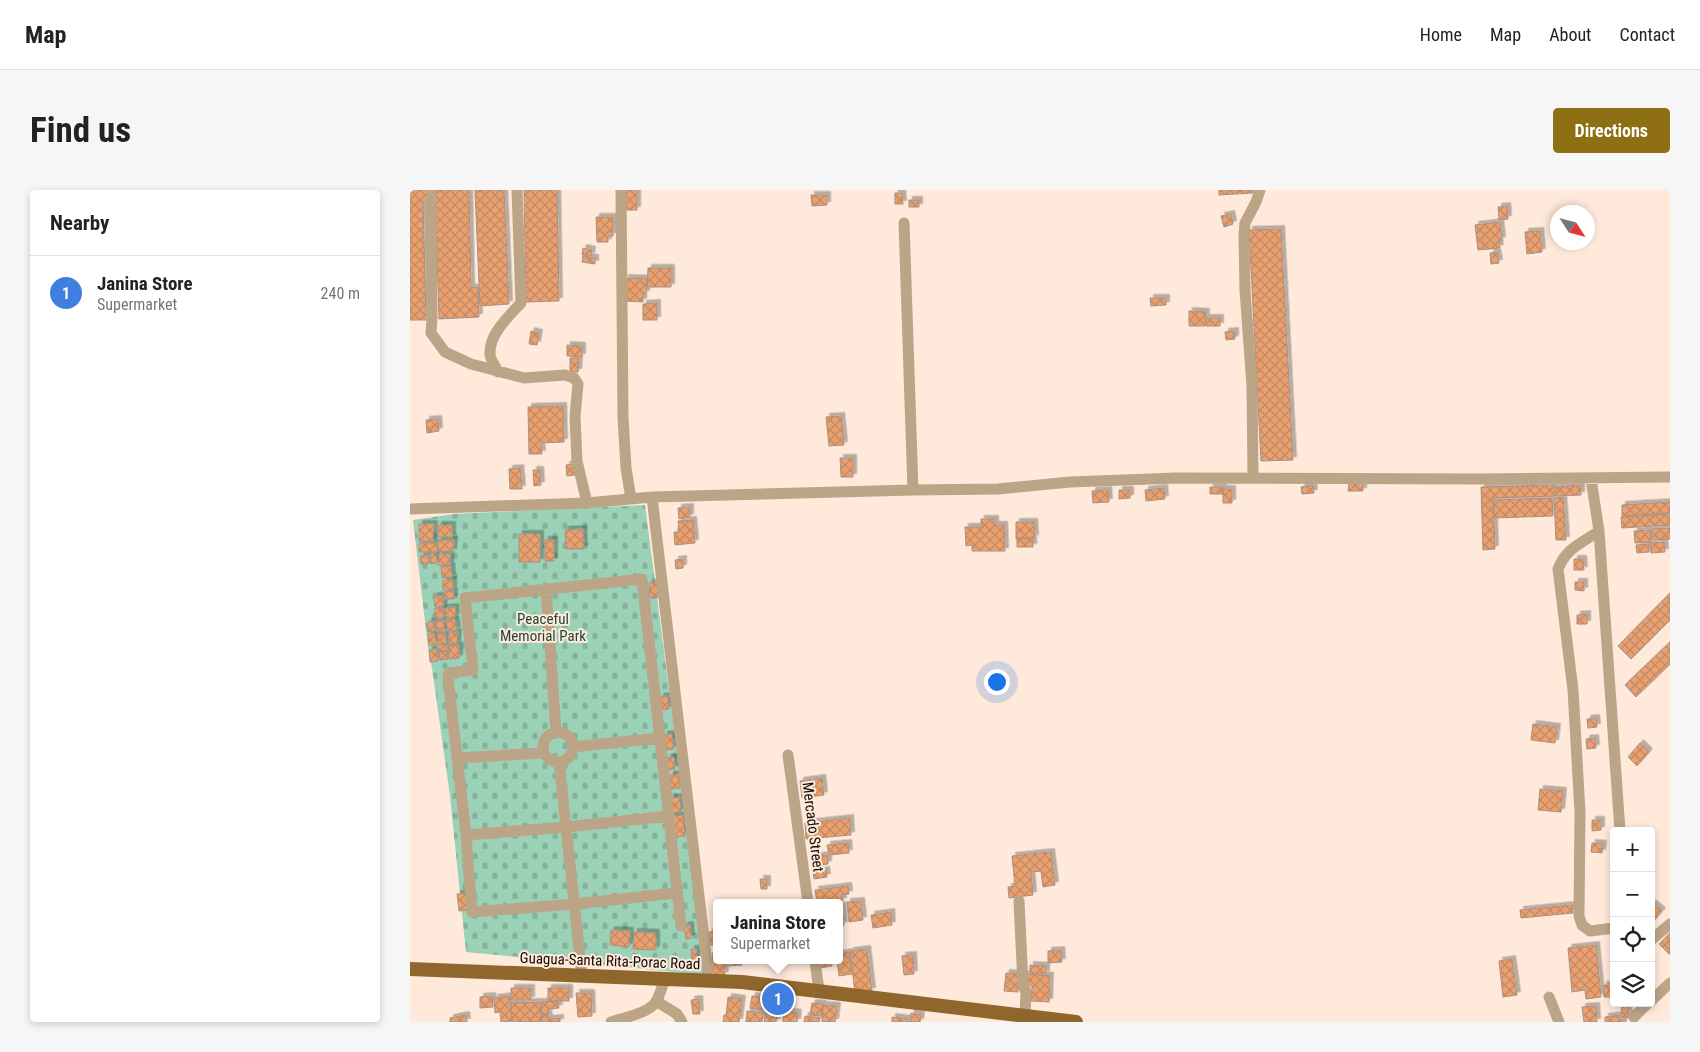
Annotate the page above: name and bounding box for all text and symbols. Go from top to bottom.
text: Map [25,21,66,49]
text: Home [1420,24,1462,45]
text: Map [1490,24,1521,45]
text: About [1549,24,1591,45]
text: Contact [1619,24,1675,45]
button: Directions [1553,108,1670,153]
text: Find us [30,110,131,151]
north arrow [1550,205,1595,250]
text: Nearby [50,211,109,235]
text: Janina Store [97,272,193,295]
text: 1 [62,284,70,303]
text: 240 m [321,284,360,303]
text: Supermarket [97,295,177,314]
park label: Peaceful Memorial Park [500,610,586,645]
your location [984,669,1010,695]
street label: Mercado Street [799,781,827,873]
map controls [1610,827,1655,1007]
button: + [1610,827,1655,872]
button: − [1610,872,1655,917]
popup [713,899,843,964]
text: Janina Store [730,911,826,934]
button: locate [1610,917,1655,962]
text: Supermarket [730,934,810,953]
street label: Guagua-Santa Rita-Porac Road [519,949,701,973]
button: layers [1610,962,1655,1007]
pin: 1 [762,980,794,1018]

